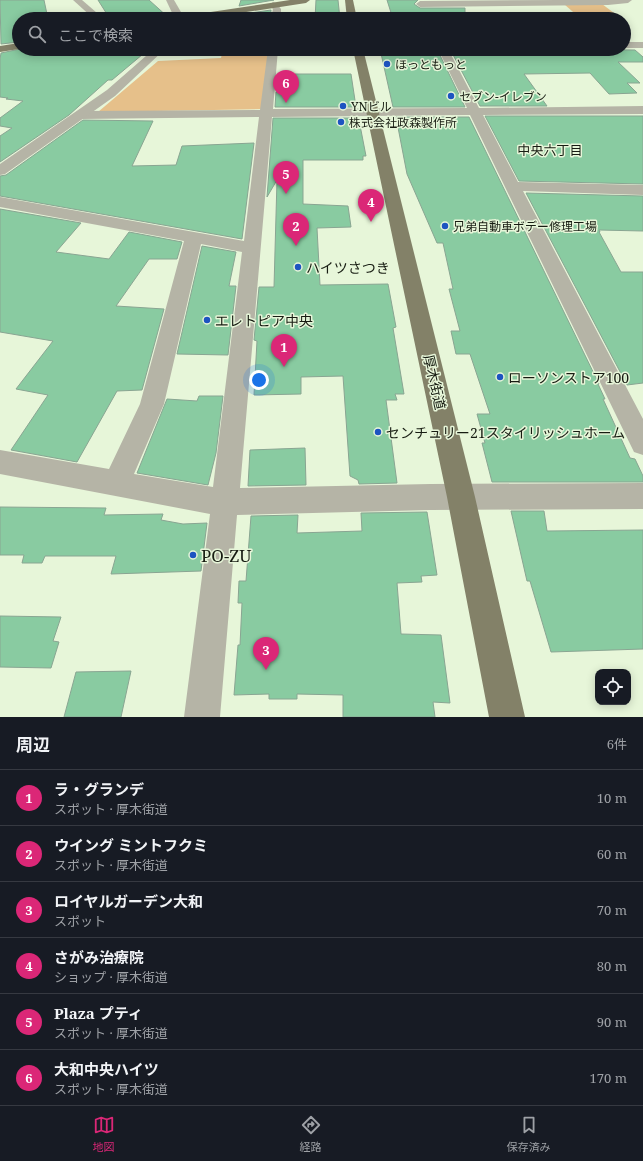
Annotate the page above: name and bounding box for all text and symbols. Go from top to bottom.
search box [12,12,631,56]
icon: search [26,23,48,45]
text: ここで検索 [58,25,133,45]
place label: ほっともっと [395,56,467,73]
marker: ほっともっと [382,59,392,69]
pin: 6 [273,70,299,103]
place label: セブン-イレブン [459,88,547,105]
marker: セブン-イレブン [446,91,456,101]
place label: YNビル [350,98,392,115]
marker: YNビル [338,101,348,111]
place label: 株式会社政森製作所 [349,114,457,131]
marker: 株式会社政森製作所 [336,117,346,127]
district label: 中央六丁目 [517,141,583,159]
pin: 5 [273,161,299,194]
pin: 4 [358,189,384,222]
pin: 2 [283,213,309,246]
place label: 兄弟自動車ボデー修理工場 [453,218,597,235]
marker: 兄弟自動車ボデー修理工場 [440,221,450,231]
place label: ハイツさつき [306,258,390,277]
marker: ハイツさつき [293,262,303,272]
place label: エレトピア中央 [215,311,313,330]
marker: エレトピア中央 [202,315,212,325]
pin: 1 [271,334,297,367]
street label: 厚木街道 [419,353,451,411]
place label: ローソンストア100 [508,368,629,387]
your location [249,370,269,390]
marker: ローソンストア100 [495,372,505,382]
place label: センチュリー21スタイリッシュホーム [386,423,625,442]
marker: センチュリー21スタイリッシュホーム [373,427,383,437]
place label: PO-ZU [201,544,251,567]
marker: PO-ZU [188,550,198,560]
pin: 3 [253,637,279,670]
map controls [595,669,631,705]
button: locate [595,669,631,705]
text: 周辺 [16,733,50,756]
text: 6件 [607,735,627,753]
text: ラ・グランデ [54,779,144,799]
text: 1 [25,789,33,807]
text: 10 m [597,789,627,807]
text: スポット · 厚木街道 [54,800,168,818]
text: ウイング ミントフクミ [54,835,208,855]
text: 2 [25,845,33,863]
text: 60 m [597,845,627,863]
text: スポット · 厚木街道 [54,856,168,874]
text: ロイヤルガーデン大和 [54,891,203,911]
text: 3 [25,901,33,919]
text: 70 m [597,901,627,919]
text: スポット [54,912,106,930]
text: さがみ治療院 [54,947,144,967]
text: 4 [25,957,33,975]
text: 80 m [597,957,627,975]
text: ショップ · 厚木街道 [54,968,168,986]
text: Plaza プティ [54,1003,143,1023]
text: 5 [25,1013,33,1031]
text: 90 m [597,1013,627,1031]
text: スポット · 厚木街道 [54,1024,168,1042]
text: 大和中央ハイツ [54,1059,159,1079]
text: 6 [25,1069,33,1087]
text: 170 m [590,1069,627,1087]
text: スポット · 厚木街道 [54,1080,168,1098]
tab: 地図 [93,1114,115,1154]
tab: 経路 [300,1114,322,1154]
tab: 保存済み [507,1114,551,1154]

